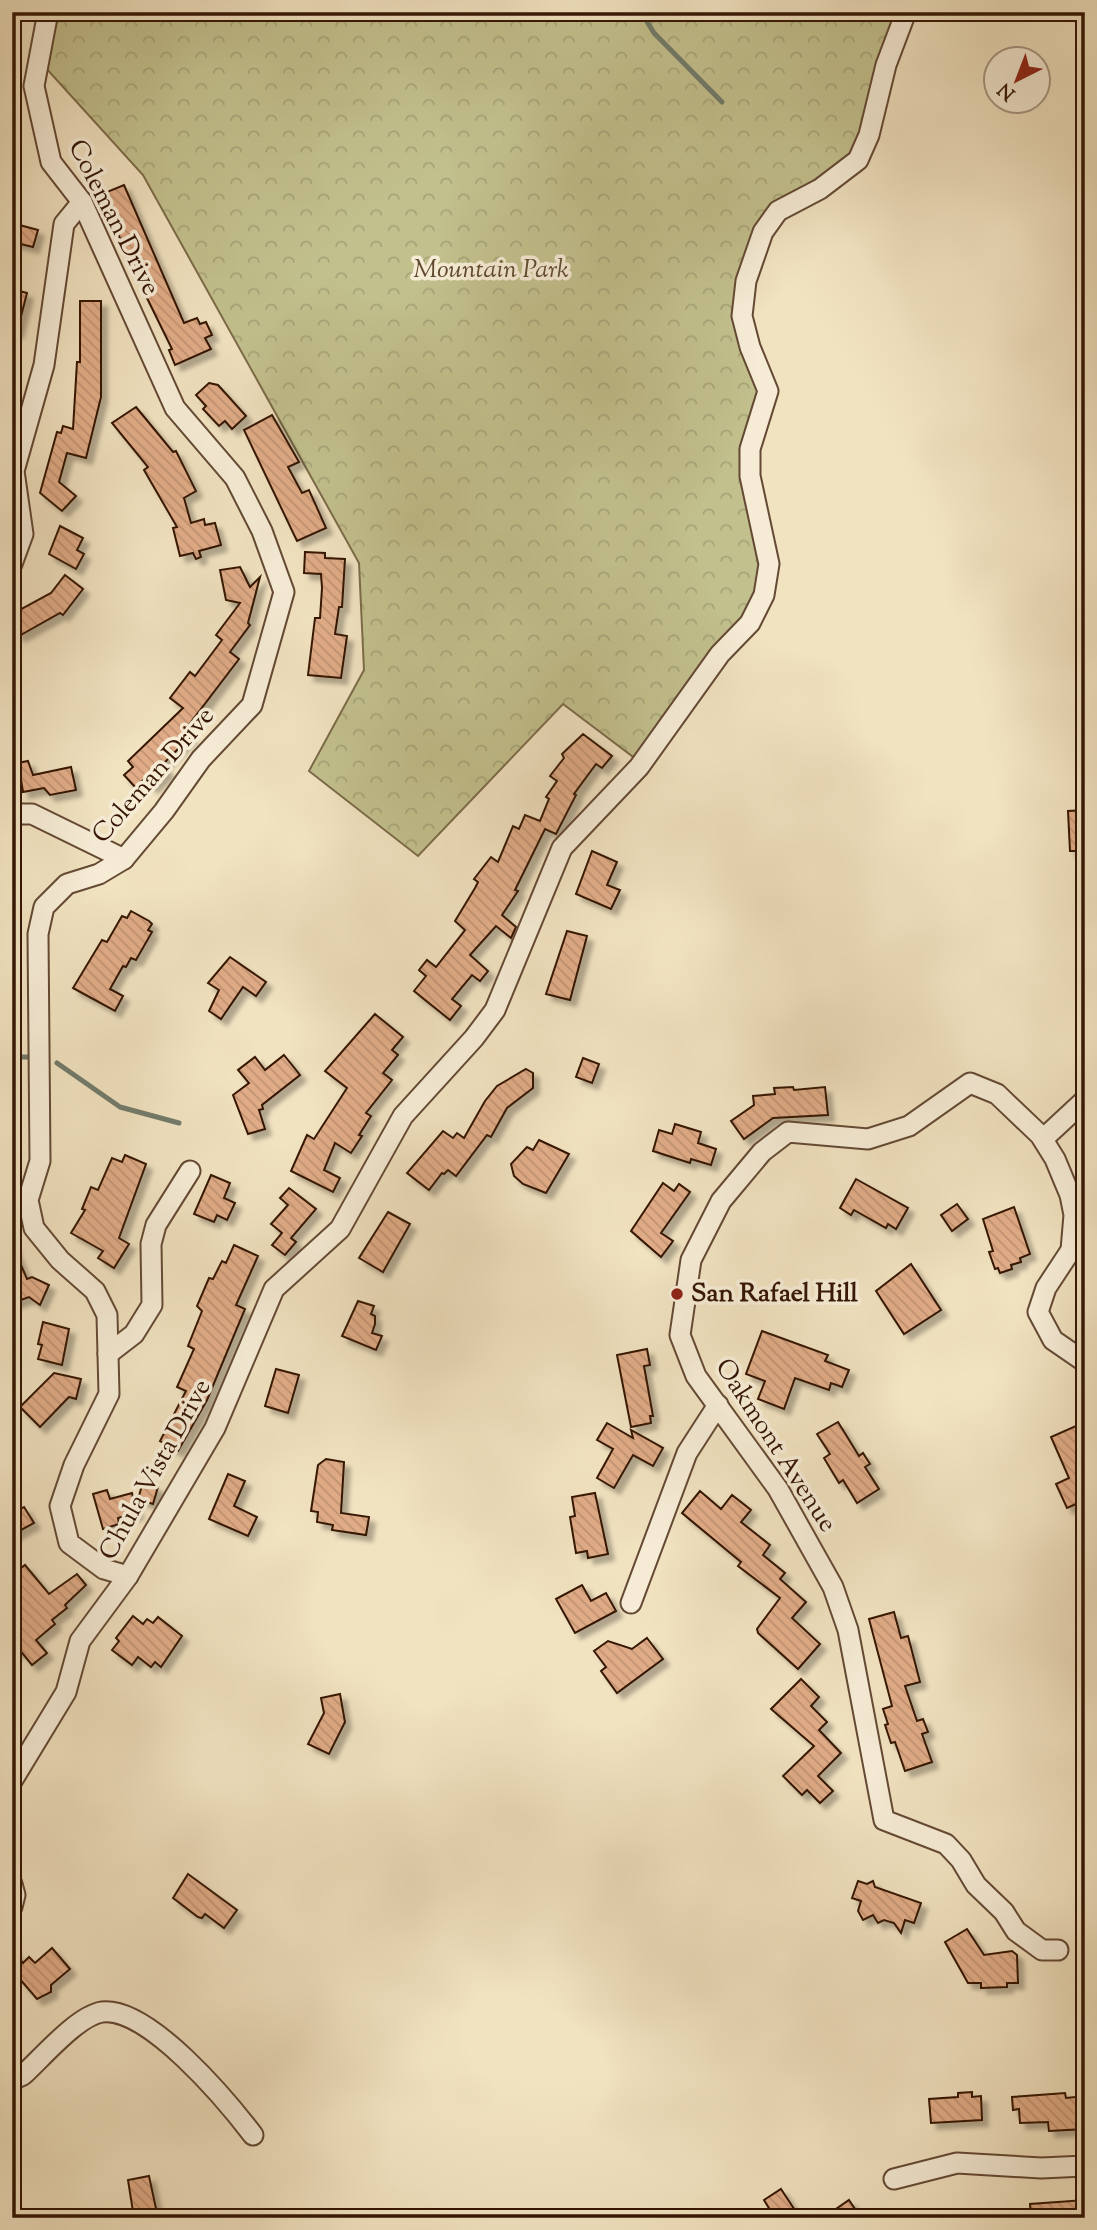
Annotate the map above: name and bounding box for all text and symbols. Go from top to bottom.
north arrow [982,46,1052,116]
text: N [993,76,1022,106]
street label: Coleman Drive [58,134,168,302]
park label: Mountain Park [413,252,569,289]
street label: Coleman Drive [84,700,224,852]
place label: San Rafael Hill [691,1276,859,1313]
marker: San Rafael Hill [669,1286,685,1302]
street label: Oakmont Avenue [705,1352,845,1540]
street label: Chula Vista Drive [91,1373,221,1567]

